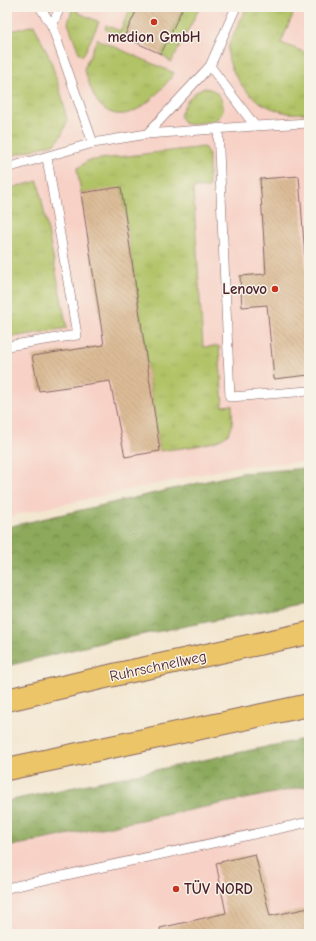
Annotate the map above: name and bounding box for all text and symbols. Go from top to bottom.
marker: medion GmbH [149,17,159,27]
place label: medion GmbH [107,28,201,46]
place label: Lenovo [222,280,267,298]
marker: Lenovo [270,284,280,294]
street label: Ruhrschnellweg [108,647,208,685]
place label: TÜV NORD [184,879,253,898]
marker: TÜV NORD [171,884,181,894]

